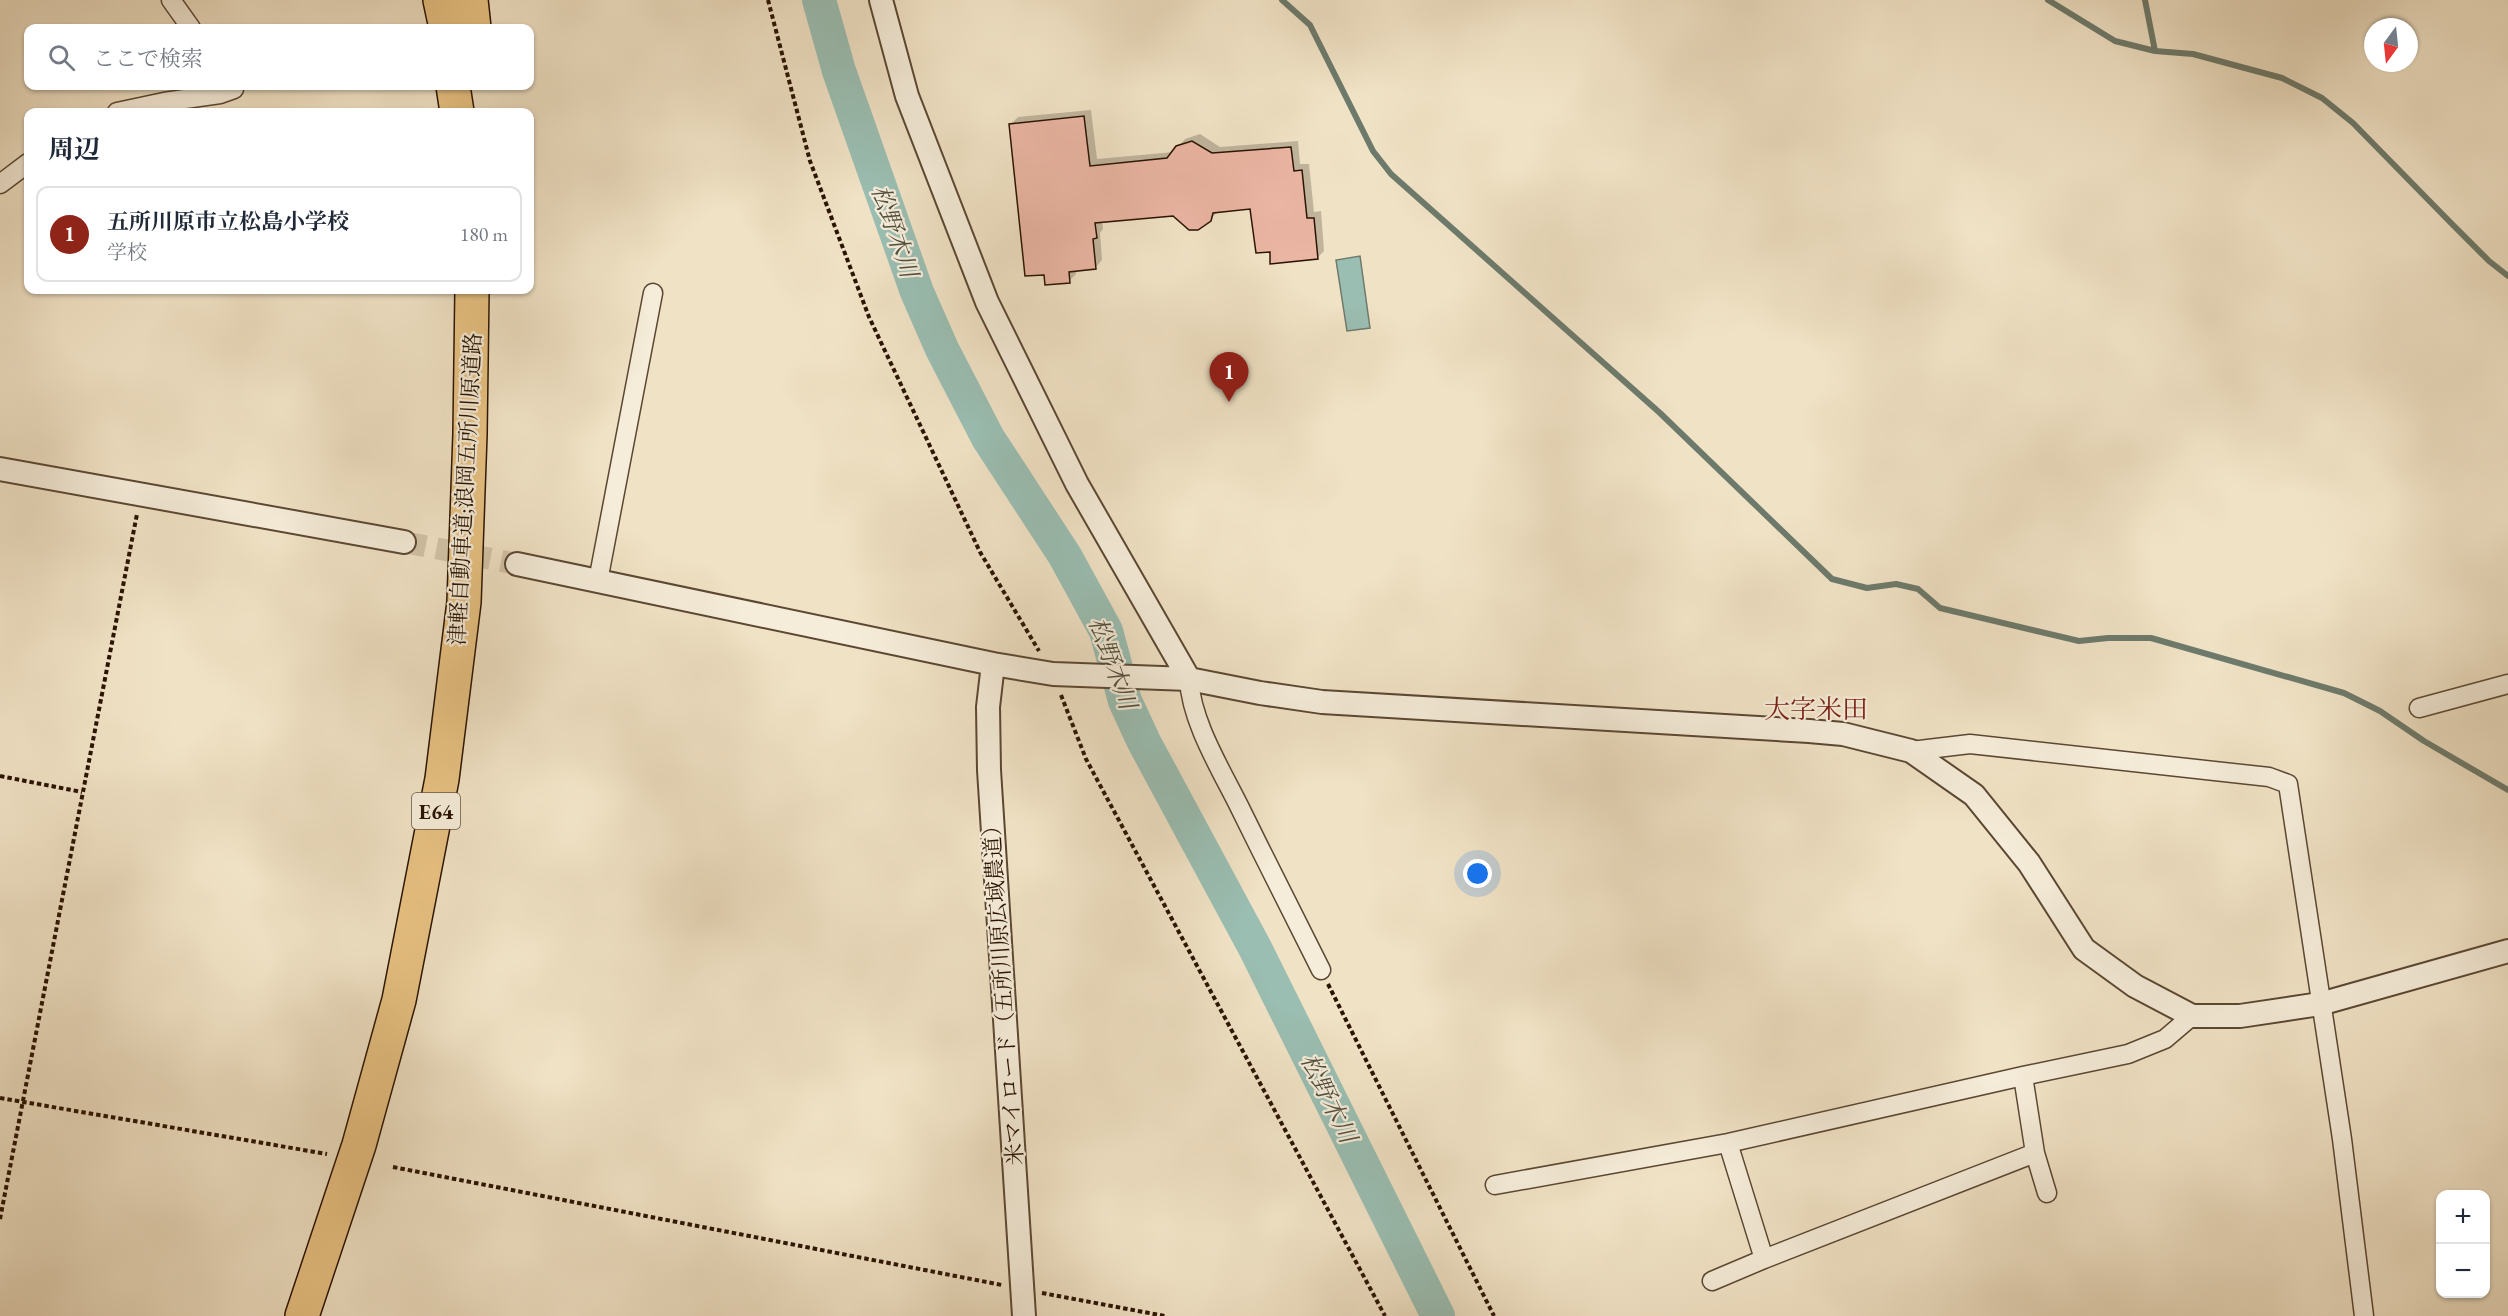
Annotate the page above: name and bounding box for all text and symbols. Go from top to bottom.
north arrow [2364,18,2418,72]
search box [24,24,534,90]
icon: search [45,41,78,74]
text: ここで検索 [93,44,203,73]
text: 周辺 [48,132,100,166]
water label: 松野木川 [865,181,926,284]
text: 五所川原市立松島小学校 [107,207,349,236]
text: 1 [64,221,75,247]
text: 180 m [460,221,508,247]
text: 学校 [107,239,147,265]
street label: 津軽自動車道;浪岡五所川原道路 [442,332,488,646]
pin: 1 [1210,352,1248,402]
water label: 松野木川 [1082,613,1145,716]
district label: 大字米田 [1764,692,1868,726]
road number: E64 [412,793,460,829]
street label: 米マイロード（五所川原広域農道） [976,814,1030,1166]
your location [1463,859,1492,888]
water label: 松野木川 [1294,1048,1365,1151]
map controls [2436,1190,2490,1298]
button: + [2436,1190,2490,1244]
button: − [2436,1244,2490,1298]

